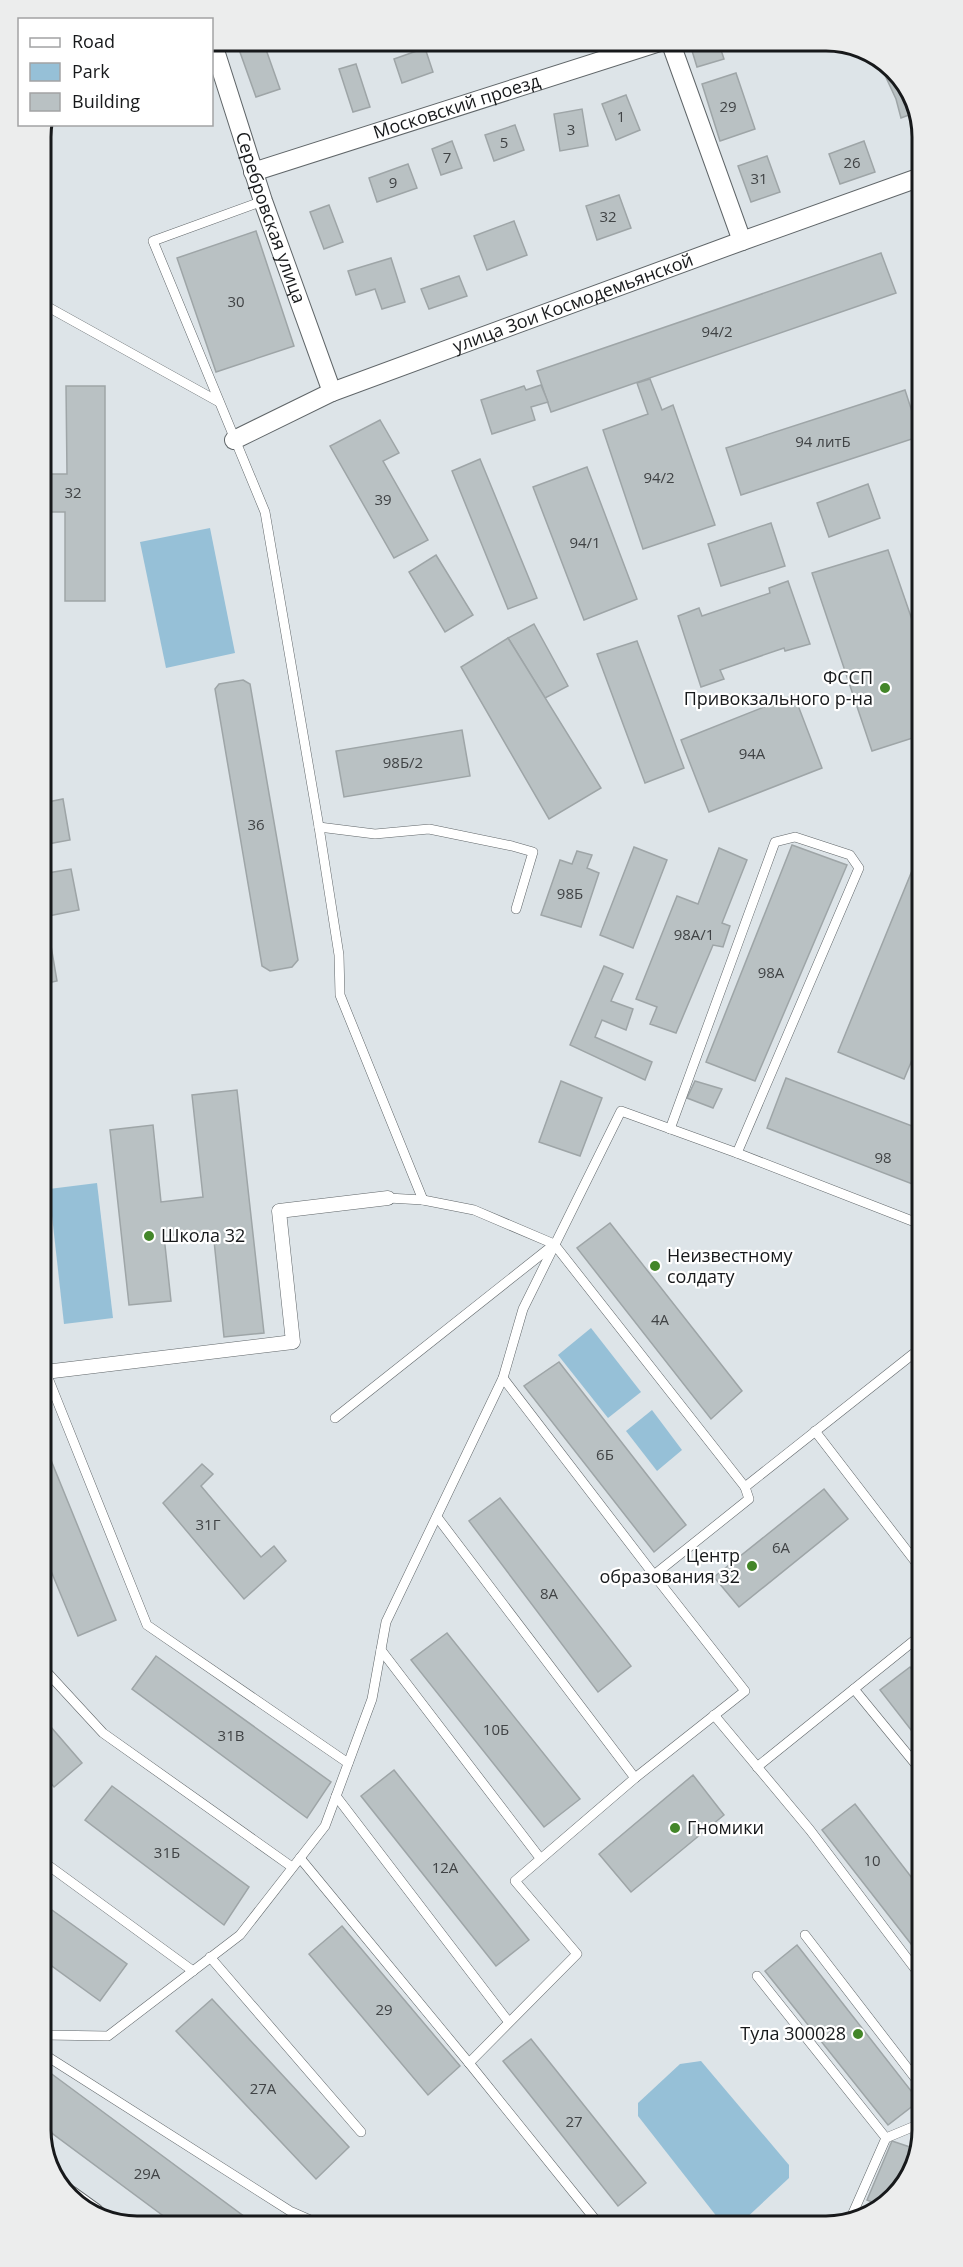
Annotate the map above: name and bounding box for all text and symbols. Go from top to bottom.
legend [18,18,213,126]
text: Road [72,29,115,53]
text: Park [72,59,110,83]
street label: Московский проезд [370,68,543,144]
text: Building [72,89,140,113]
house number: 29 [719,96,737,116]
house number: 1 [617,106,625,126]
house number: 3 [567,119,575,139]
street label: Серебровская улица [231,128,312,306]
house number: 5 [500,132,508,152]
house number: 7 [443,147,451,167]
house number: 26 [843,152,861,172]
house number: 31 [750,168,768,188]
house number: 9 [389,172,397,192]
house number: 32 [599,206,617,226]
street label: улица Зои Космодемьянской [449,247,696,358]
house number: 30 [227,291,245,311]
house number: 94/2 [701,321,733,341]
house number: 94 литБ [795,431,851,451]
house number: 94/2 [643,467,675,487]
house number: 32 [64,482,82,502]
house number: 39 [374,489,392,509]
house number: 94/1 [569,532,601,552]
place label: ФССП Привокзального р-на [684,665,873,710]
marker: ФССП Привокзального р-на [878,681,892,695]
house number: 94А [739,743,766,763]
house number: 98Б/2 [383,752,423,772]
house number: 36 [247,814,265,834]
house number: 98Б [557,883,583,903]
house number: 98А/1 [674,924,714,944]
house number: 98А [758,962,785,982]
house number: 98 [874,1147,892,1167]
place label: Школа 32 [161,1223,245,1247]
marker: Школа 32 [142,1229,156,1243]
place label: Неизвестному солдату [667,1243,793,1288]
marker: Неизвестному солдату [648,1259,662,1273]
house number: 4А [651,1309,670,1329]
house number: 6Б [596,1444,614,1464]
house number: 31Г [196,1514,221,1534]
house number: 6А [772,1537,791,1557]
place label: Центр образования 32 [600,1543,740,1588]
marker: Центр образования 32 [745,1559,759,1573]
house number: 8А [540,1583,559,1603]
house number: 10Б [483,1719,509,1739]
house number: 31В [218,1725,244,1745]
place label: Гномики [687,1815,764,1839]
marker: Гномики [668,1821,682,1835]
house number: 31Б [154,1842,180,1862]
house number: 10 [863,1850,881,1870]
house number: 12А [432,1857,459,1877]
house number: 29 [375,1999,393,2019]
place label: Тула 300028 [740,2021,846,2045]
marker: Тула 300028 [851,2027,865,2041]
house number: 27А [250,2078,277,2098]
house number: 27 [565,2111,583,2131]
house number: 29А [134,2163,161,2183]

